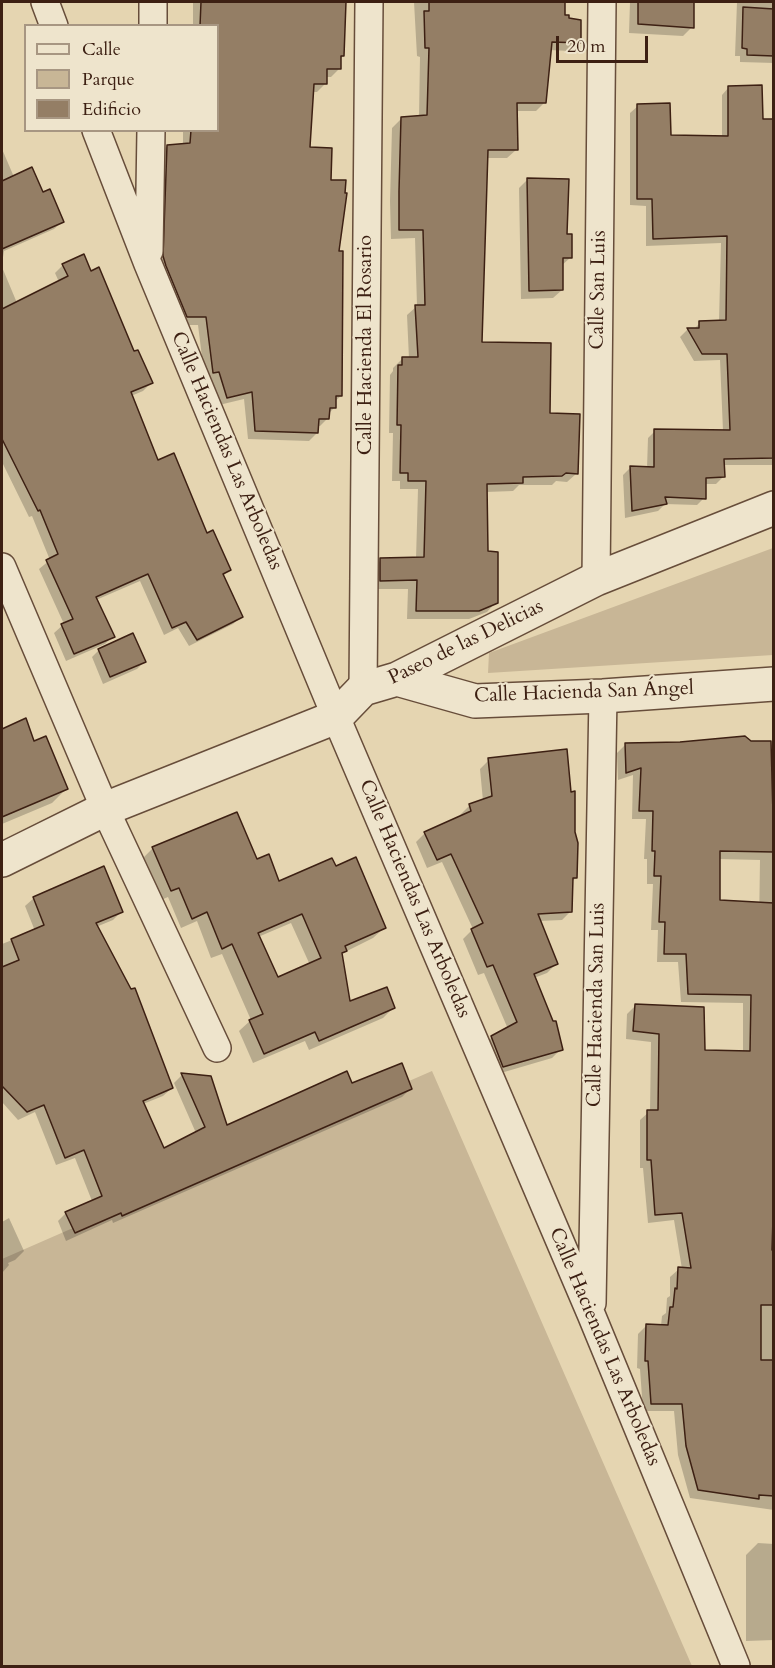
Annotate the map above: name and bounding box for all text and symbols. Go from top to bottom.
legend [24,24,219,132]
scale bar [559,24,650,62]
text: 20 m [567,34,606,59]
text: Calle [82,37,121,62]
text: Parque [82,67,135,92]
text: Edificio [82,97,141,122]
street label: Calle San Luis [586,230,612,350]
street label: Calle Hacienda El Rosario [354,235,378,455]
street label: Calle Haciendas Las Arboledas [165,328,287,574]
street label: Paseo de las Delicias [385,595,547,691]
street label: Calle Hacienda San Ángel [474,677,694,709]
street label: Calle Haciendas Las Arboledas [353,776,475,1022]
street label: Calle Hacienda San Luis [583,903,611,1107]
street label: Calle Haciendas Las Arboledas [543,1224,665,1470]

